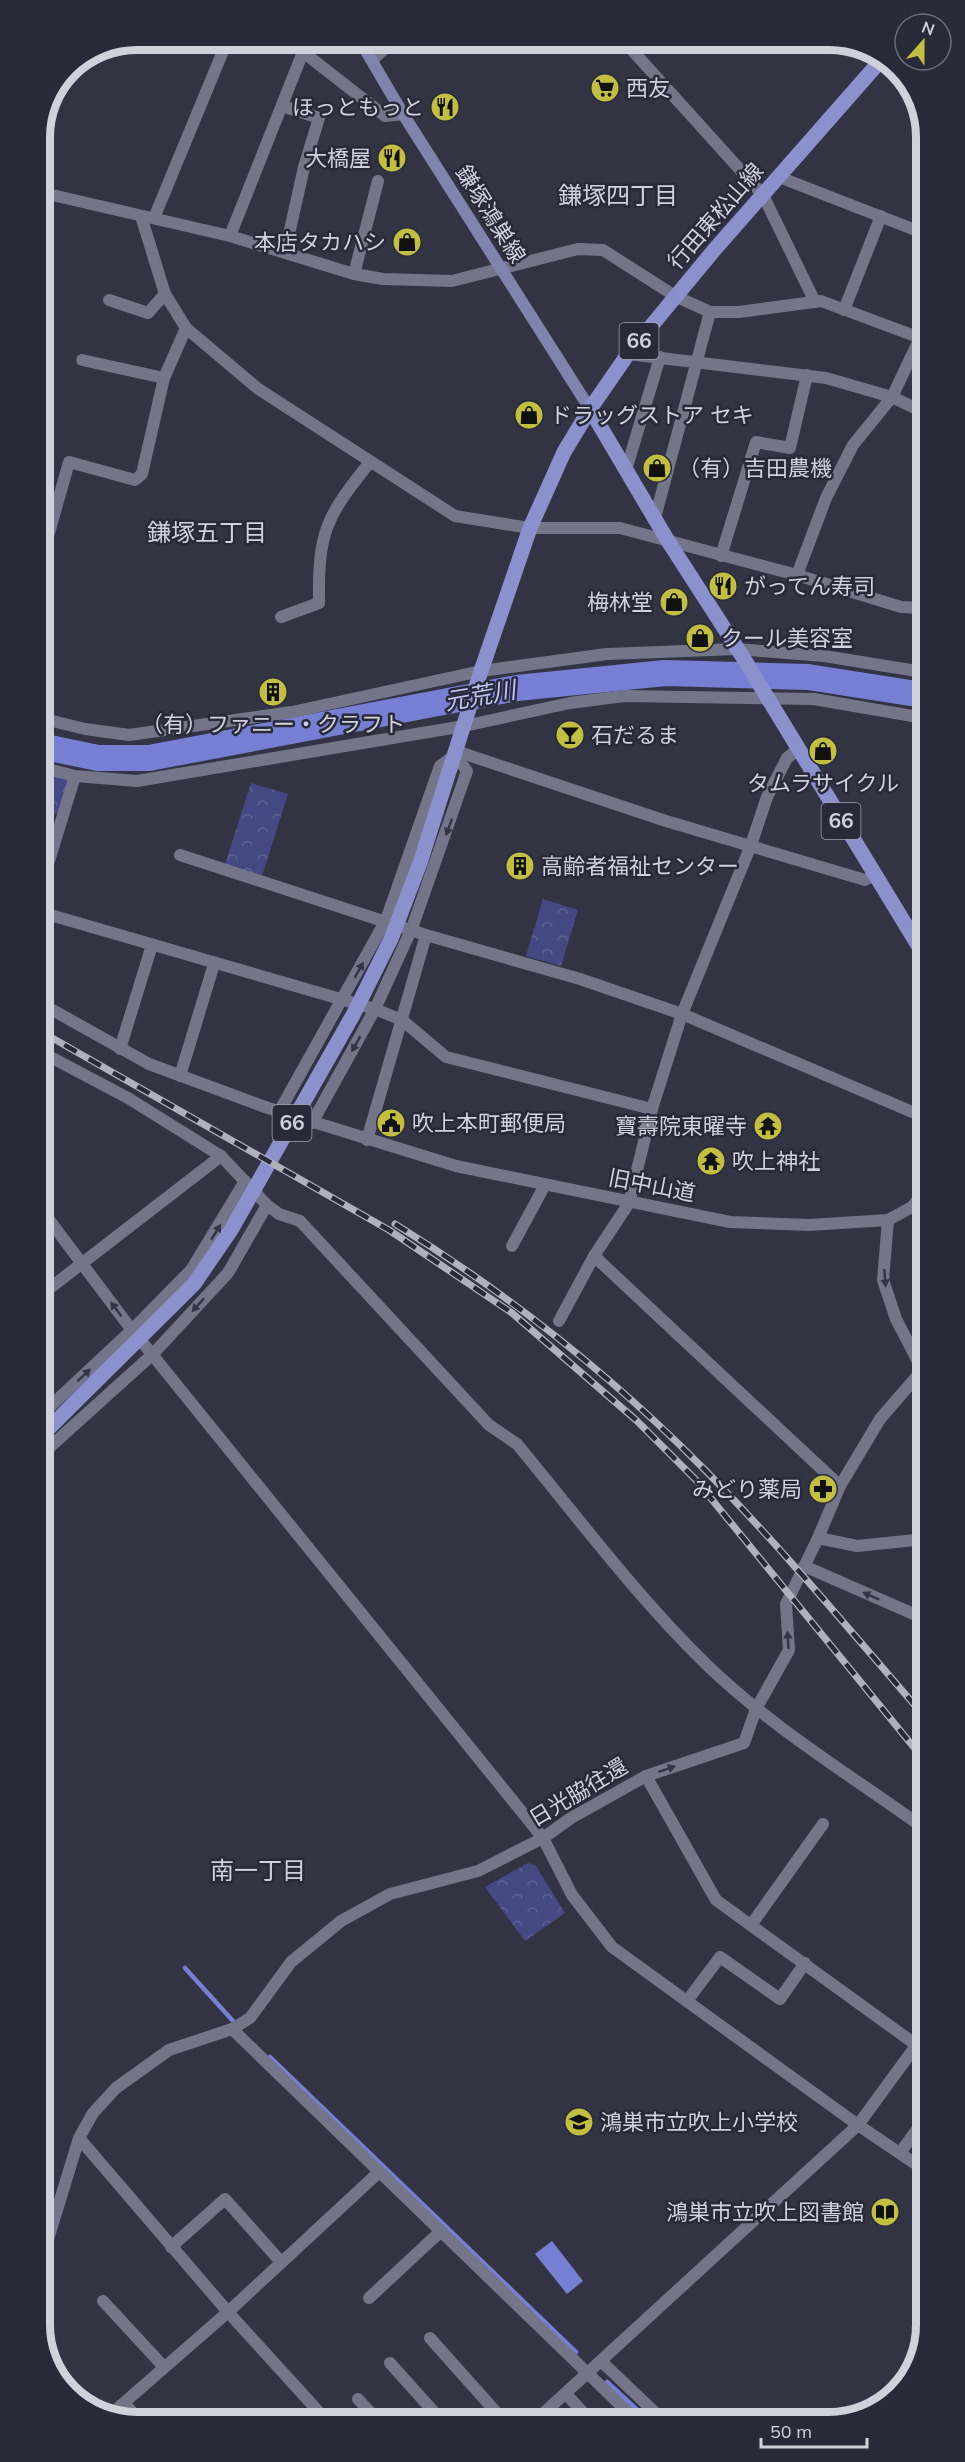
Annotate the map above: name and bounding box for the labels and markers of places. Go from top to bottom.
supermarket icon: 西友 [589,72,621,104]
place label: 西友 [626,74,670,102]
restaurant icon: ほっともっと [429,91,461,123]
place label: ほっともっと [292,93,424,121]
restaurant icon: 大橋屋 [376,142,408,174]
place label: 大橋屋 [305,144,371,172]
shop icon: 本店タカハシ [391,226,423,258]
place label: 本店タカハシ [254,228,386,256]
shop icon: ドラッグストア セキ [513,399,545,431]
place label: ドラッグストア セキ [550,401,754,429]
shop icon: （有）吉田農機 [641,452,673,484]
place label: （有）吉田農機 [678,454,832,482]
restaurant icon: がってん寿司 [707,570,739,602]
place label: がってん寿司 [744,572,875,600]
shop icon: 梅林堂 [658,586,690,618]
place label: 梅林堂 [587,588,653,616]
shop icon: クール美容室 [684,622,716,654]
place label: クール美容室 [721,624,853,652]
building icon: （有）ファニー・クラフト [257,676,289,708]
place label: （有）ファニー・クラフト [141,710,405,738]
bar icon: 石だるま [554,719,586,751]
place label: 石だるま [591,721,679,749]
shop icon: タムラサイクル [807,735,839,767]
place label: タムラサイクル [747,769,899,797]
building icon: 高齢者福祉センター [504,850,536,882]
place label: 高齢者福祉センター [541,852,739,880]
public building icon: 吹上本町郵便局 [375,1107,407,1139]
place label: 吹上本町郵便局 [412,1109,566,1137]
temple icon: 寶壽院東曜寺 [752,1110,784,1142]
place label: 寶壽院東曜寺 [615,1112,747,1140]
temple icon: 吹上神社 [695,1145,727,1177]
place label: 吹上神社 [732,1147,820,1175]
pharmacy icon: みどり薬局 [807,1473,839,1505]
place label: みどり薬局 [692,1475,802,1503]
school or university icon: 鴻巣市立吹上小学校 [563,2106,595,2138]
place label: 鴻巣市立吹上小学校 [600,2108,798,2136]
library icon: 鴻巣市立吹上図書館 [869,2196,901,2228]
place label: 鴻巣市立吹上図書館 [666,2198,864,2226]

